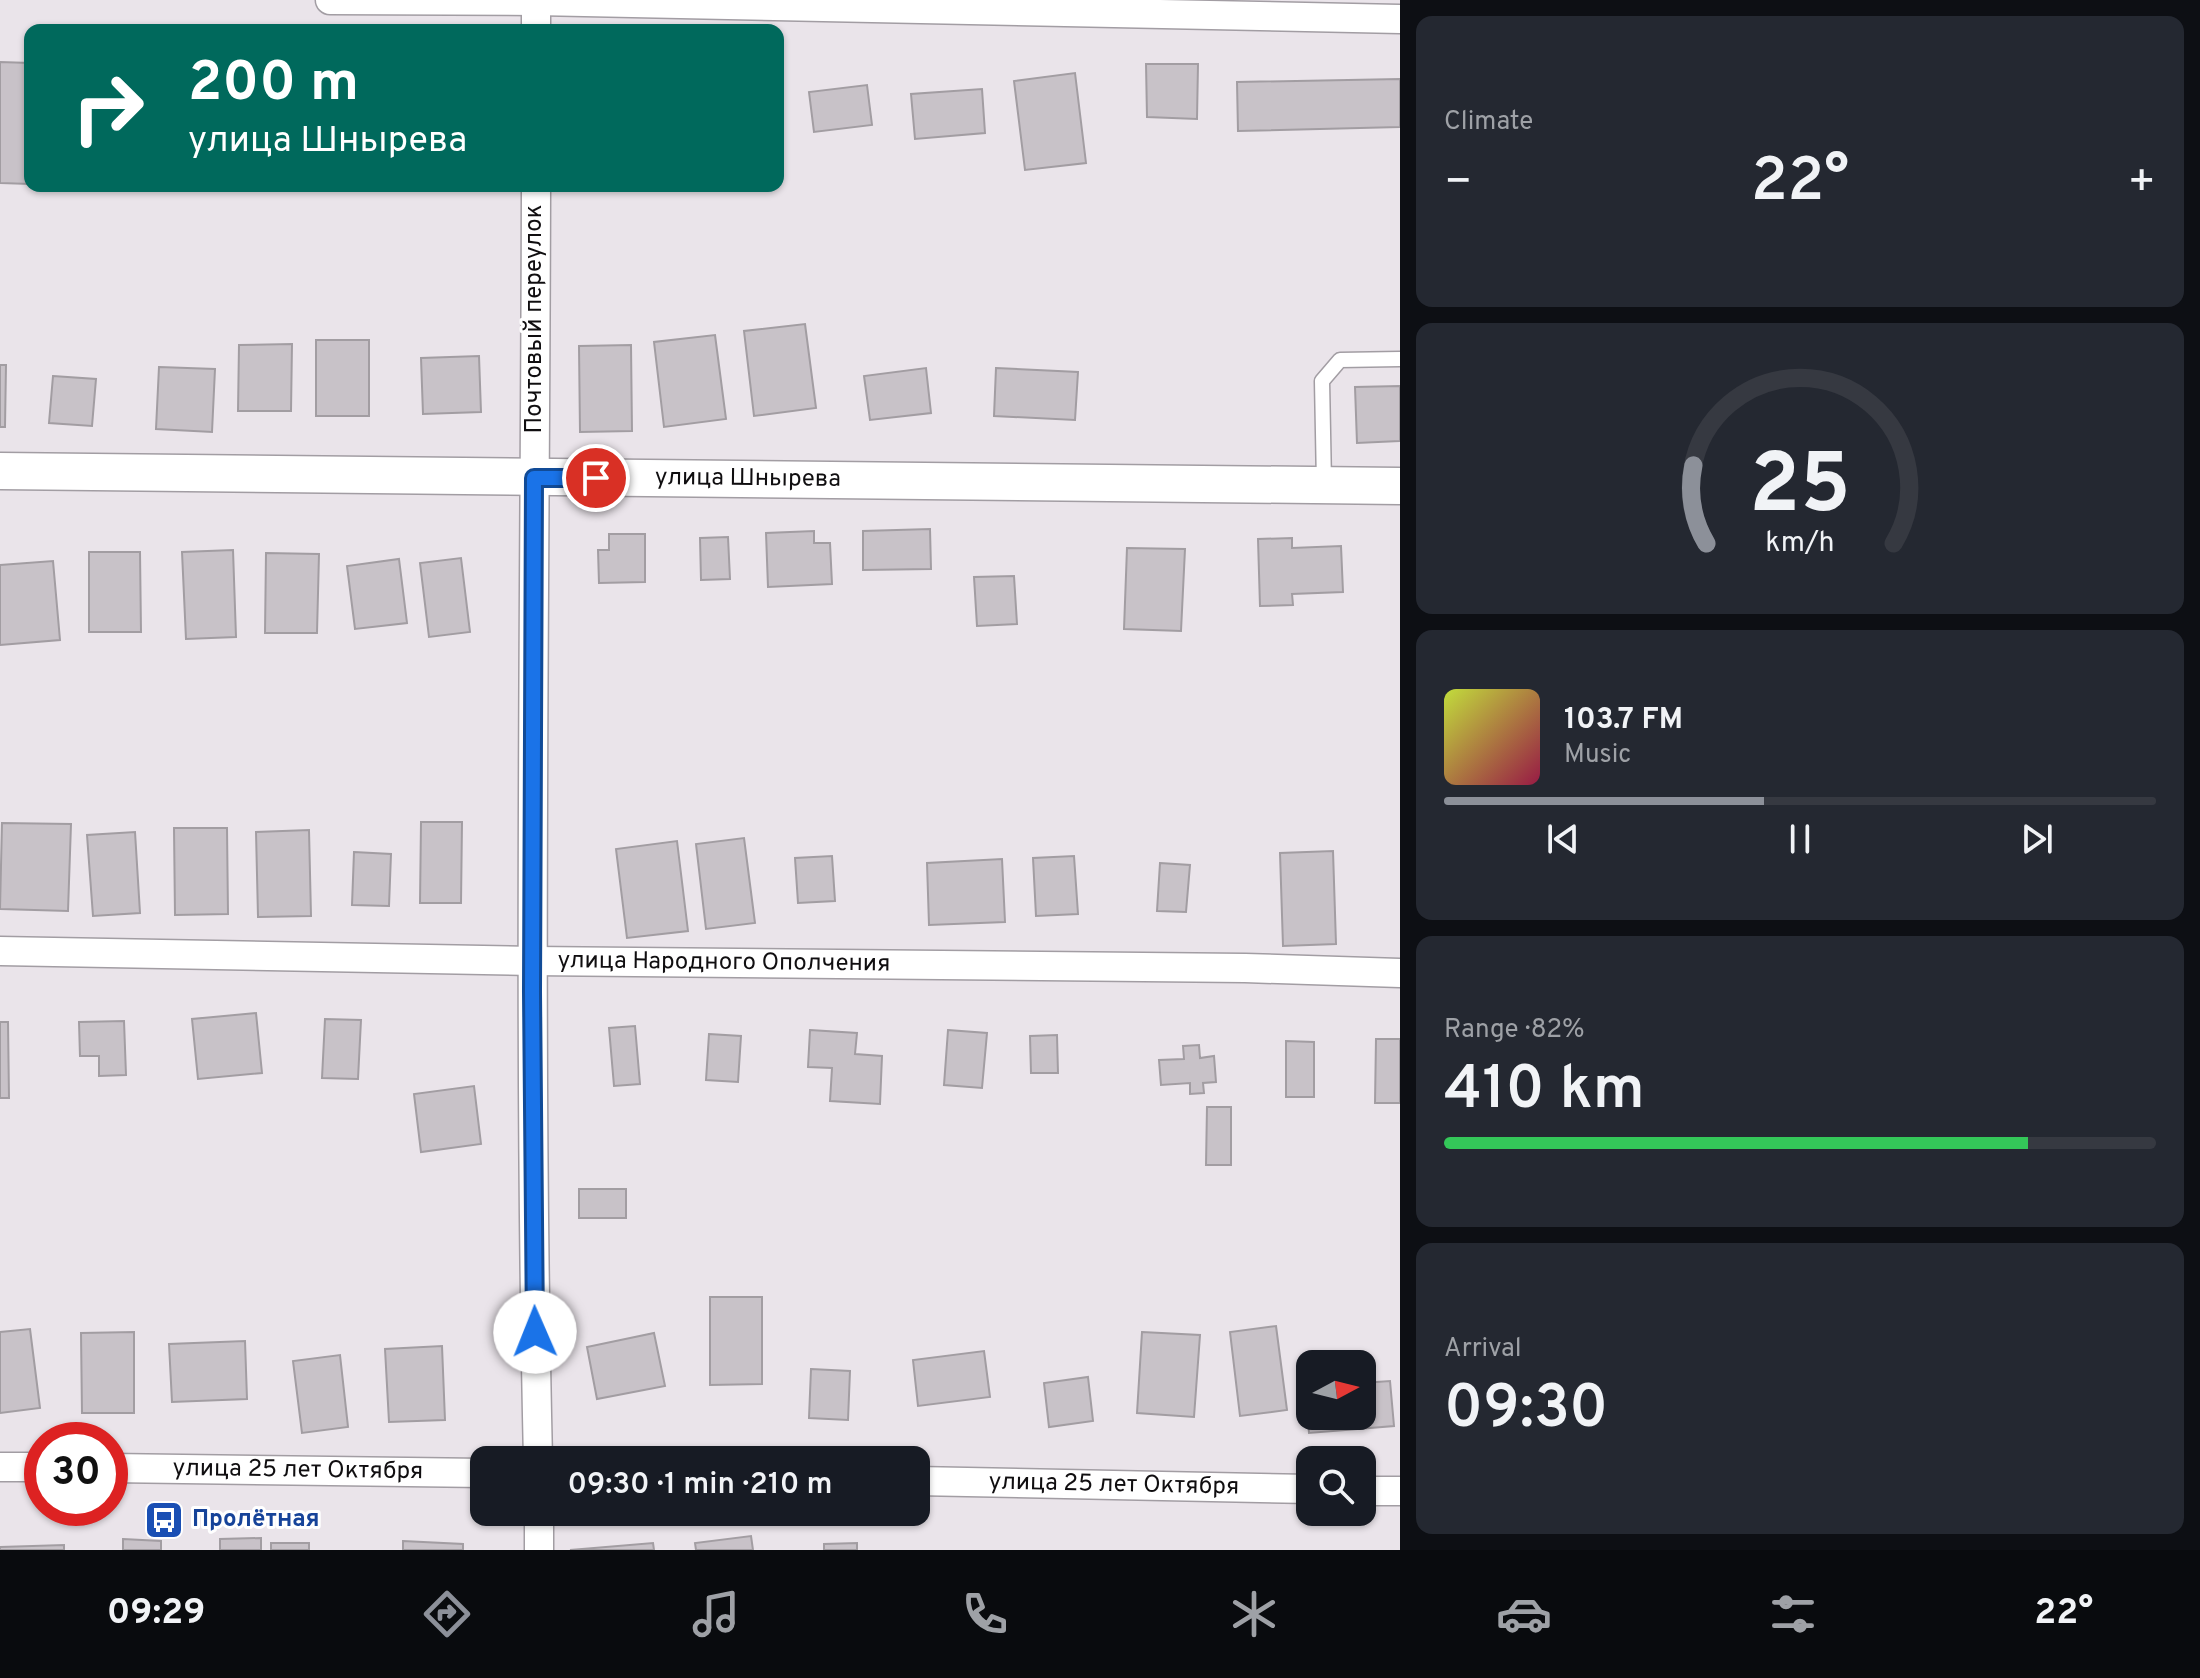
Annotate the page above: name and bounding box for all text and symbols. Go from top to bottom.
text: 200 m [188,50,359,120]
icon: right [56,56,160,160]
text: Climate [1444,106,1533,139]
text: улица Шнырева [188,119,467,165]
text: 22° [1751,146,1849,222]
text: − [1444,156,1472,212]
text: + [2128,156,2156,212]
street label: Почтовый переулок [520,205,550,433]
text: 25 [1749,437,1851,542]
pin [562,444,630,512]
icon: arrive [574,456,618,500]
street label: улица Шнырева [655,463,841,495]
text: km/h [1765,526,1835,562]
text: 103.7 FM [1564,702,1683,739]
text: Music [1564,739,1631,772]
icon: previous [1541,817,1585,861]
icon: pause [1778,817,1822,861]
icon: next [2015,817,2059,861]
street label: улица Народного Ополчения [557,946,890,980]
text: Range · 82% [1444,1014,1585,1047]
text: 410 km [1444,1054,1645,1130]
position arrow [493,1290,577,1374]
text: Arrival [1444,1333,1522,1366]
north arrow [1296,1350,1376,1430]
map controls [1296,1350,1376,1526]
text: 09:30 [1444,1373,1608,1449]
speed limit sign: 30 [24,1422,128,1526]
button: search [1296,1446,1376,1526]
street label: улица 25 лет Октября [172,1454,423,1487]
text: 09:30 · 1 min · 210 m [567,1467,833,1504]
street label: улица 25 лет Октября [988,1467,1240,1503]
bus stop icon: Пролётная [143,1499,185,1541]
place label: Пролётная [192,1505,320,1535]
icon: directions [419,1586,475,1642]
icon: music [688,1586,744,1642]
icon: phone [957,1586,1013,1642]
icon: climate [1226,1586,1282,1642]
icon: car [1496,1586,1552,1642]
icon: filters [1765,1586,1821,1642]
text: 09:29 [107,1591,205,1637]
text: 22° [2034,1591,2093,1637]

